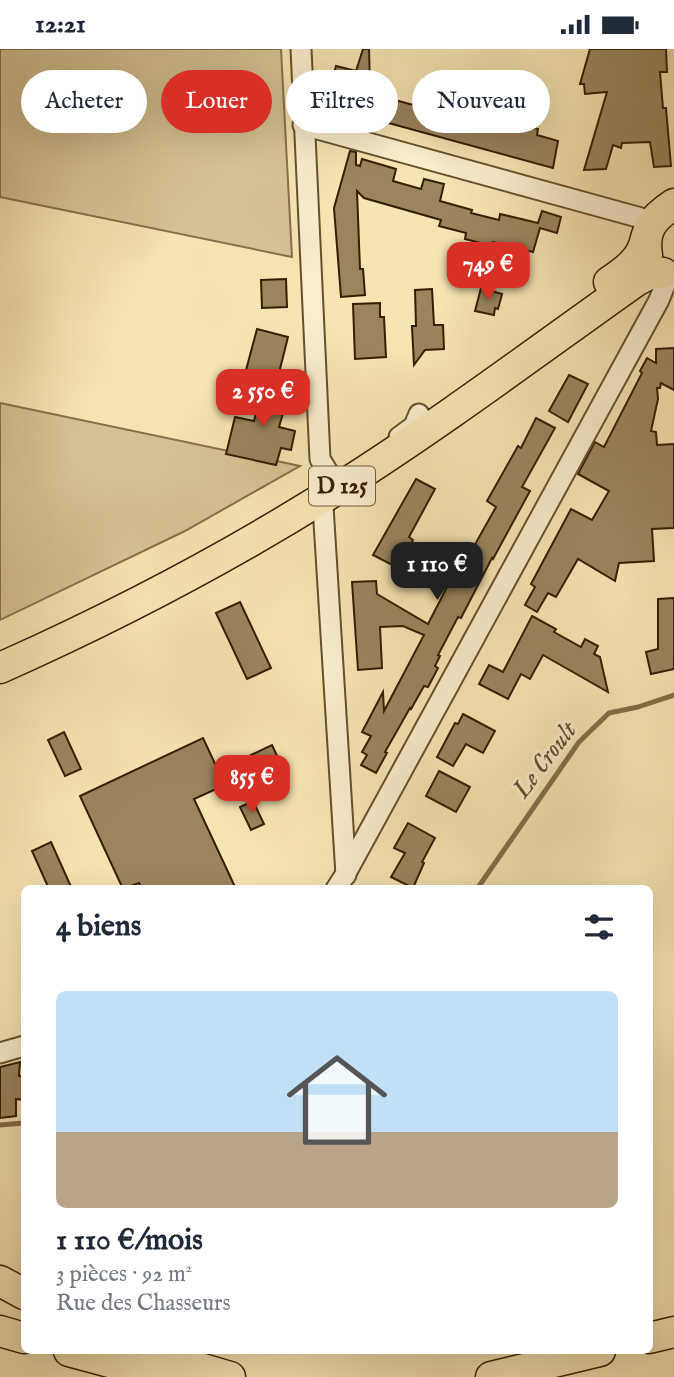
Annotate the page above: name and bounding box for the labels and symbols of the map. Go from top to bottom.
pin: 749 € [439,243,537,302]
pin: 2 550 € [198,369,328,429]
road number: D 125 [309,467,375,506]
pin: 1 110 € [372,543,502,602]
water label: Le Croult [505,714,586,806]
pin: 855 € [203,755,301,815]

